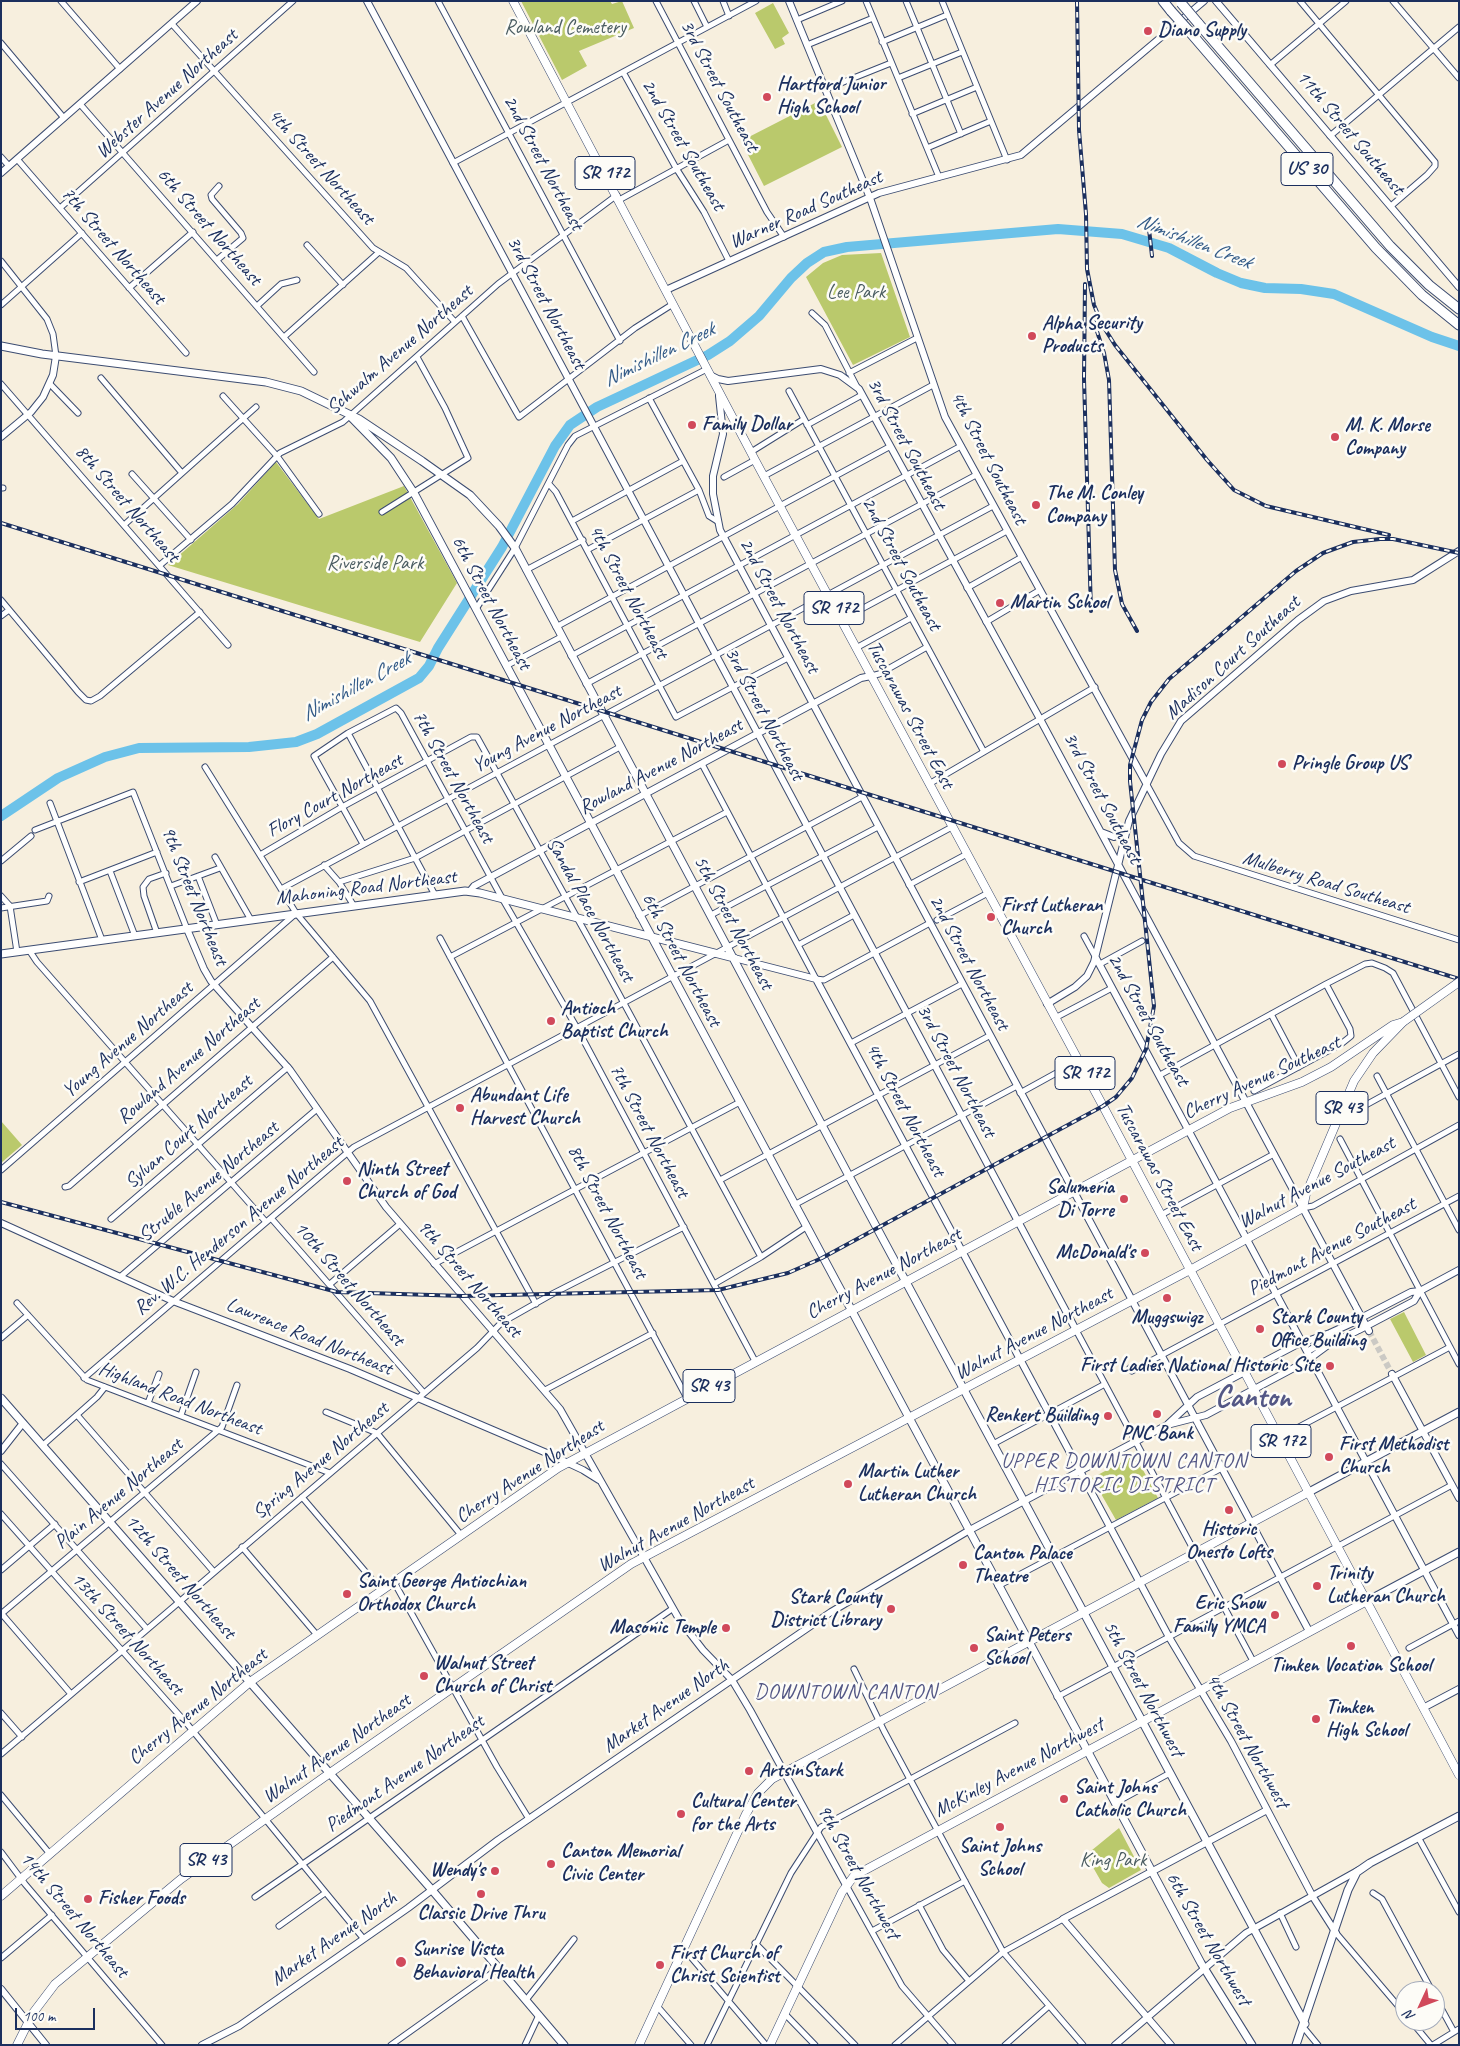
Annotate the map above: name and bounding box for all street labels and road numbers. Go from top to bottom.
street label: 3rd Street Southeast [674,16,764,156]
street label: Webster Avenue Northeast [91,24,243,164]
street label: 11th Street Southeast [1291,66,1409,200]
street label: 2nd Street Southeast [636,75,730,215]
street label: 2nd Street Northeast [497,92,589,234]
street label: 4th Street Northeast [263,104,379,230]
road number: US 30 [1281,152,1333,185]
road number: SR 172 [575,156,635,190]
street label: 6th Street Northeast [151,163,267,291]
street label: Warner Road Southeast [726,166,886,254]
street label: 7th Street Northeast [55,182,171,310]
street label: 3rd Street Northeast [501,232,591,374]
street label: Schwalm Avenue Northeast [322,280,478,420]
street label: 3rd Street Southeast [861,374,951,514]
street label: 4th Street Southeast [944,387,1032,529]
street label: 8th Street Northeast [69,440,185,568]
street label: 2nd Street Southeast [856,493,946,635]
street label: 4th Street Northeast [583,521,673,663]
street label: 6th Street Northeast [446,532,536,674]
street label: 2nd Street Northeast [733,535,825,677]
street label: Madison Court Southeast [1161,591,1305,725]
road number: SR 172 [804,592,864,624]
street label: Tuscarawas Street East [861,637,959,793]
street label: 3rd Street Northeast [719,643,809,785]
street label: Young Avenue Northeast [468,680,626,778]
street label: 7th Street Northeast [407,706,499,848]
street label: Rowland Avenue Northeast [575,714,747,820]
street label: 3rd Street Southeast [1057,728,1147,868]
street label: Flory Court Northeast [263,749,407,843]
street label: 9th Street Northeast [155,823,233,969]
street label: Sandal Place Northeast [540,834,640,986]
street label: Mulberry Road Southeast [1240,846,1412,920]
street label: 5th Street Northeast [688,852,778,994]
street label: Mahoning Road Northeast [274,865,458,911]
street label: 6th Street Northeast [636,889,726,1031]
street label: 2nd Street Northeast [923,892,1015,1034]
street label: 2nd Street Southeast [1102,950,1194,1090]
street label: Young Avenue Northeast [58,977,198,1103]
street label: Rowland Avenue Northeast [113,992,265,1130]
street label: 3rd Street Northeast [911,1000,1001,1142]
street label: Cherry Avenue Southeast [1180,1031,1344,1125]
street label: 4th Street Northeast [860,1039,950,1181]
road number: SR 172 [1055,1056,1115,1090]
street label: 7th Street Northeast [604,1060,694,1202]
street label: Sylvan Court Northeast [120,1070,258,1194]
road number: SR 43 [1316,1092,1368,1124]
street label: Tuscarawas Street East [1110,1099,1208,1255]
street label: Struble Avenue Northeast [134,1116,284,1248]
street label: Rev. W.C. Henderson Avenue Northeast [129,1131,349,1321]
street label: Walnut Avenue Southeast [1235,1132,1399,1234]
street label: 8th Street Northeast [562,1141,652,1283]
street label: Piedmont Avenue Southeast [1244,1193,1420,1301]
street label: 9th Street Northeast [411,1215,527,1343]
street label: 10th Street Northeast [288,1217,410,1351]
street label: Cherry Avenue Northeast [802,1223,966,1325]
street label: Walnut Avenue Northeast [951,1282,1117,1386]
street label: Lawrence Road Northeast [222,1293,396,1381]
street label: Highland Road Northeast [95,1357,265,1441]
road number: SR 43 [683,1370,735,1402]
street label: Spring Avenue Northeast [248,1397,394,1525]
street label: Cherry Avenue Northeast [451,1415,609,1529]
road number: SR 172 [1251,1424,1311,1458]
street label: Plain Avenue Northeast [50,1433,188,1555]
street label: Walnut Avenue Northeast [594,1472,758,1578]
street label: 12th Street Northeast [119,1510,241,1644]
street label: 13th Street Northeast [66,1568,188,1700]
street label: 5th Street Northwest [1097,1617,1189,1761]
street label: Cherry Avenue Northeast [124,1644,272,1770]
street label: Market Avenue North [598,1654,734,1758]
street label: 4th Street Northwest [1200,1670,1294,1812]
street label: Walnut Avenue Northeast [258,1689,416,1809]
street label: Piedmont Avenue Northeast [321,1710,489,1838]
street label: McKinley Avenue Northwest [930,1713,1108,1823]
street label: 9th Street Northwest [811,1801,905,1943]
road number: SR 43 [180,1844,232,1876]
street label: 14th Street Northeast [14,1847,134,1983]
street label: 6th Street Northwest [1160,1868,1256,2010]
street label: Market Avenue North [266,1887,402,1991]

